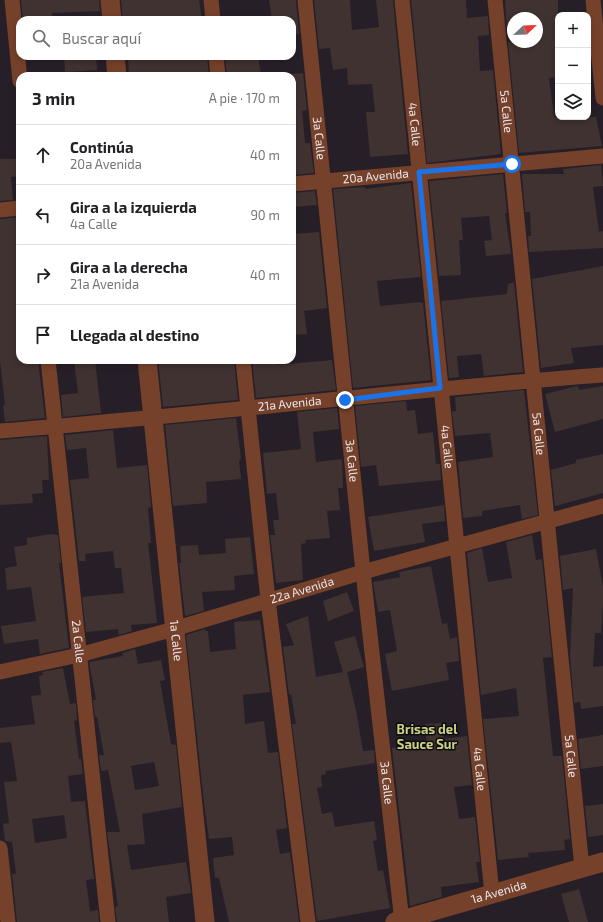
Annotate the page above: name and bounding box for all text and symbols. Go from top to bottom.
north arrow [507,12,543,48]
map controls [555,12,591,120]
button: + [555,12,591,48]
search box [16,16,296,60]
icon: search [30,27,52,49]
text: Buscar aquí [62,29,141,47]
button: − [555,48,591,84]
button: layers [555,84,591,120]
text: 3 min [32,88,75,108]
street label: 5a Calle [498,89,516,133]
text: A pie · 170 m [209,90,280,106]
street label: 4a Calle [406,102,425,147]
street label: 3a Calle [311,116,329,160]
text: Continúa [70,138,133,156]
icon: ahead [32,144,54,166]
text: 40 m [250,147,280,163]
route start [503,155,521,173]
text: 20a Avenida [70,156,142,172]
street label: 20a Avenida [342,166,409,185]
text: Gira a la izquierda [70,198,197,216]
icon: left [32,204,54,226]
text: 90 m [250,207,280,223]
text: 4a Calle [70,216,117,232]
text: Gira a la derecha [70,258,188,276]
icon: right [32,264,54,286]
text: 40 m [250,267,280,283]
text: 21a Avenida [70,276,139,292]
icon: arrive [32,324,54,346]
text: Llegada al destino [70,326,199,344]
route end [336,391,354,409]
street label: 21a Avenida [257,393,322,413]
street label: 5a Calle [530,412,549,456]
street label: 4a Calle [439,424,457,469]
street label: 3a Calle [344,438,362,483]
street label: 22a Avenida [268,573,335,606]
street label: 2a Calle [70,619,88,663]
street label: 1a Calle [168,619,186,662]
district label: Brisas del Sauce Sur [397,721,458,752]
street label: 5a Calle [563,734,581,778]
street label: 4a Calle [471,747,490,791]
street label: 3a Calle [378,761,397,805]
street label: 1a Avenida [469,876,528,906]

